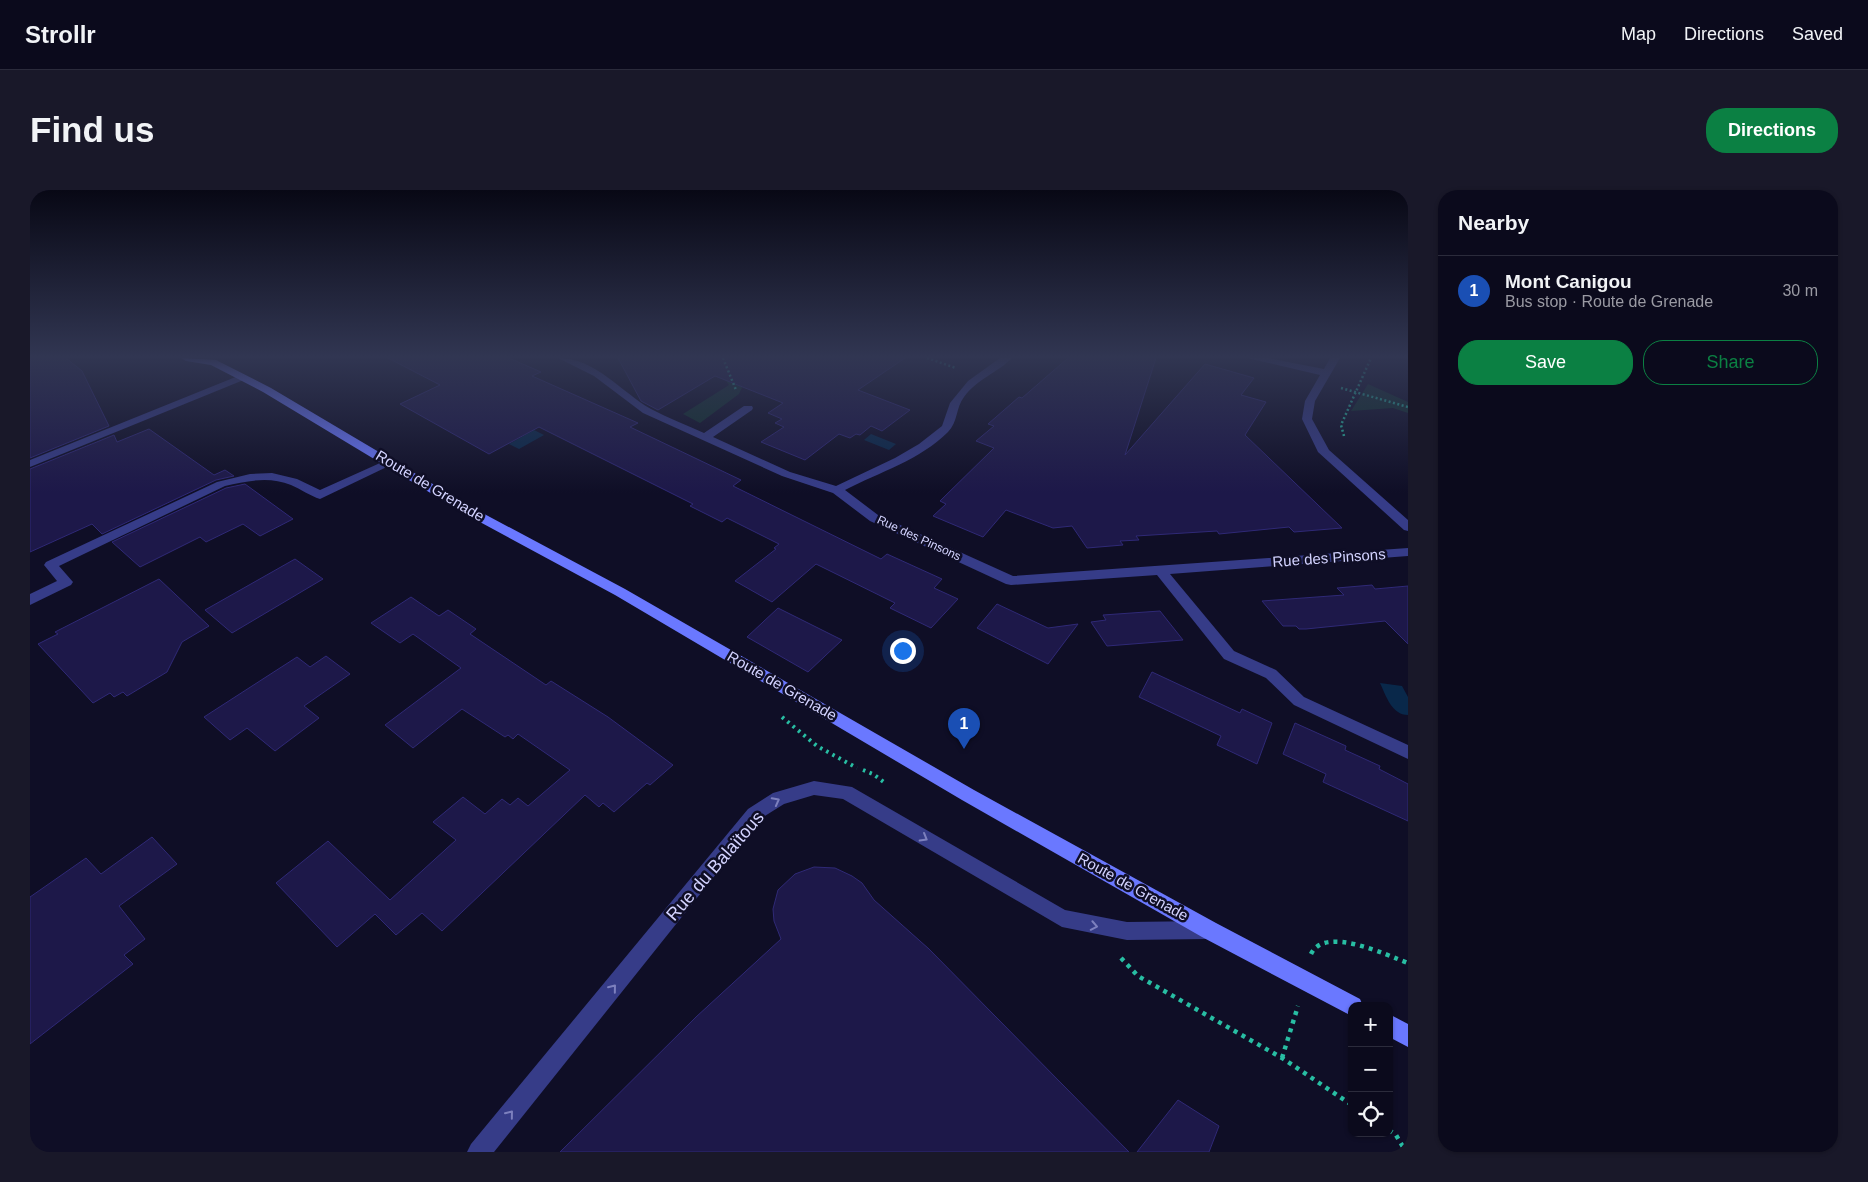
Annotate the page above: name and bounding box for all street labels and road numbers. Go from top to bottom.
street label: Route de Grenade [373,447,488,525]
street label: Rue des Pinsons [875,512,963,564]
street label: Rue des Pinsons [1272,545,1386,570]
street label: Route de Grenade [725,647,840,724]
street label: Rue du Balaïtous [662,807,768,925]
street label: Route de Grenade [1075,849,1191,924]

